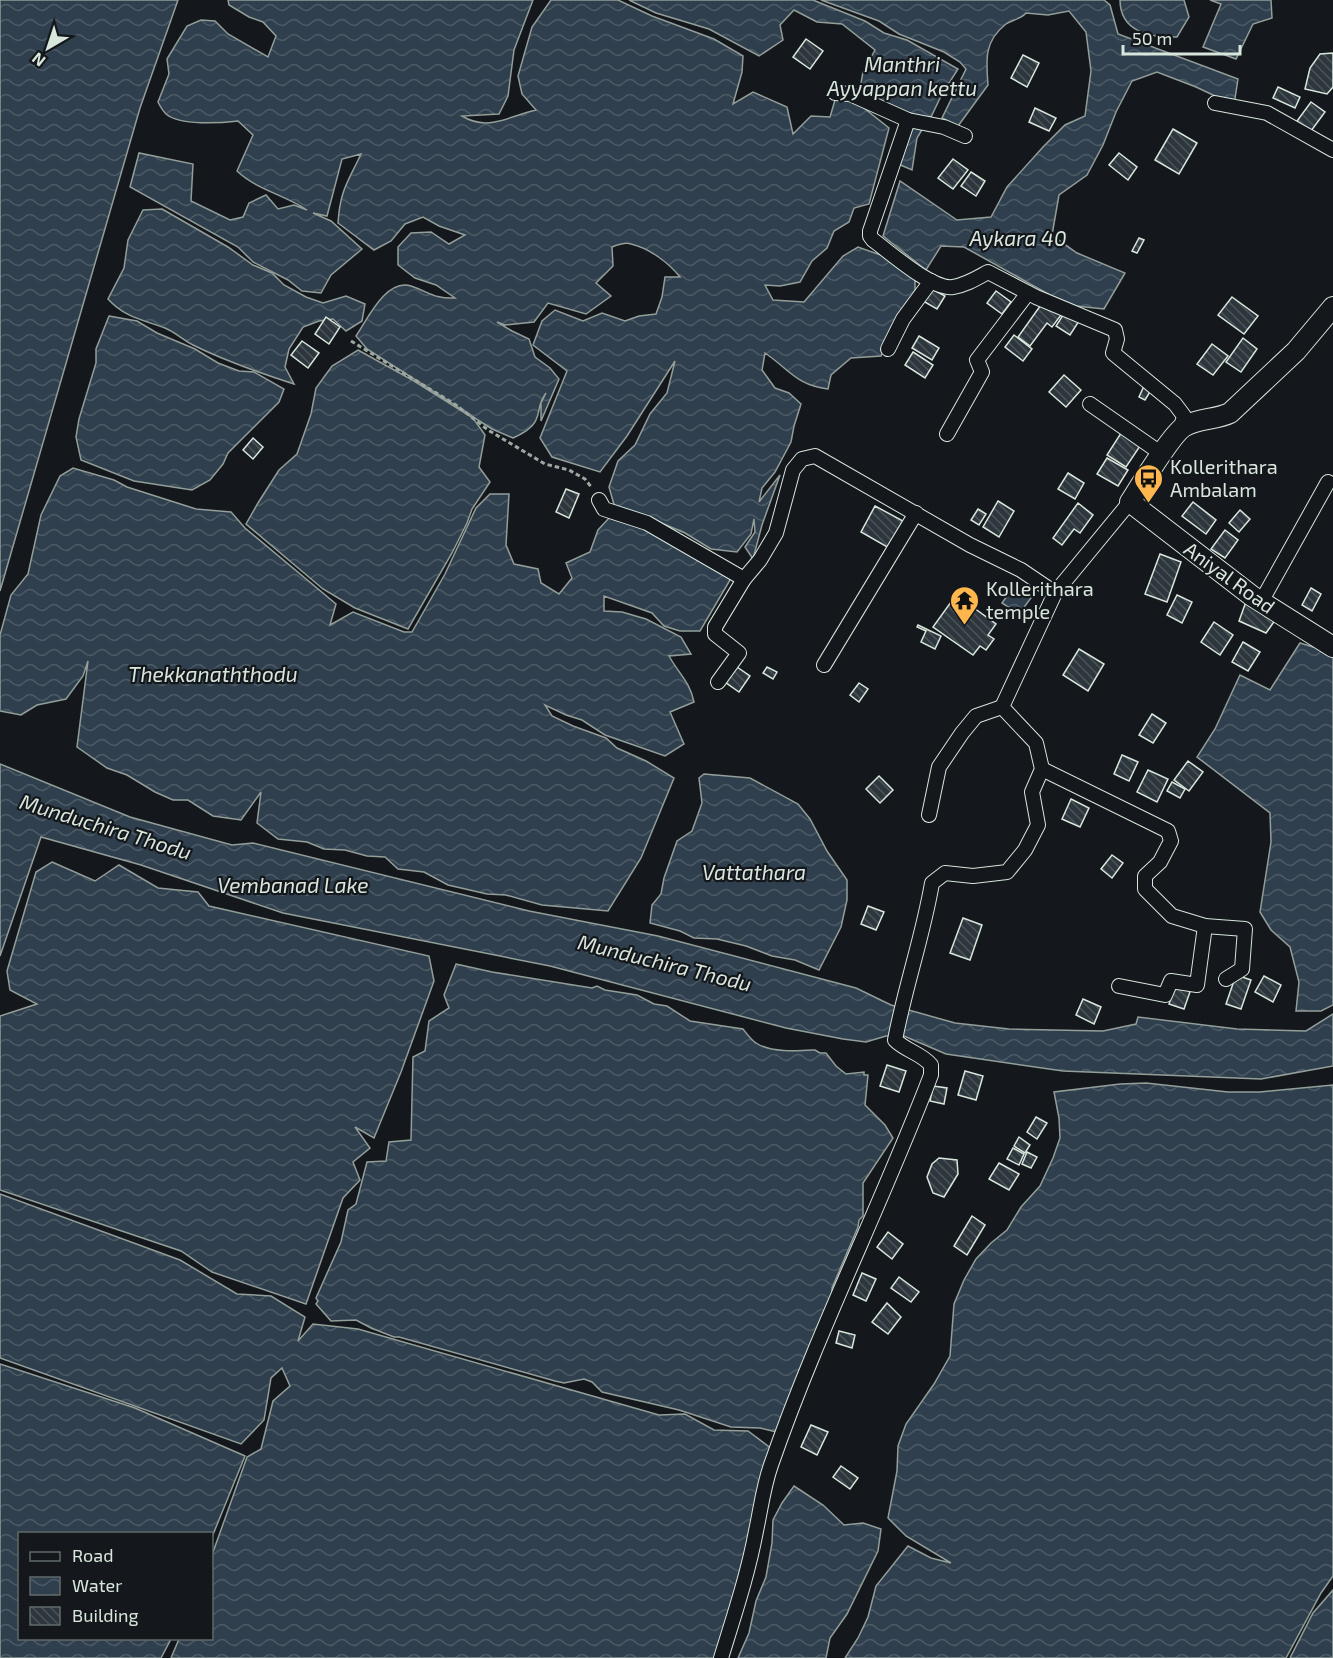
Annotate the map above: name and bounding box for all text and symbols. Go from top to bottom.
north arrow [18,18,78,78]
scale bar [1123,18,1240,56]
text: 50 m [1132,27,1172,49]
text: N [28,49,49,71]
water label: Manthri Ayyappan kettu [826,51,977,101]
water label: Aykara 40 [968,225,1067,251]
place label: Kollerithara Ambalam [1170,454,1278,501]
bus stop icon: Kollerithara Ambalam [1133,462,1165,504]
street label: Aniyal Road [1180,536,1280,618]
place label: Kollerithara temple [986,576,1094,623]
temple icon: Kollerithara temple [949,584,981,626]
water label: Thekkanaththodu [128,661,298,686]
water label: Munduchira Thodu [17,788,195,864]
water label: Vattathara [702,859,806,884]
water label: Vembanad Lake [217,872,369,897]
water label: Munduchira Thodu [576,928,754,996]
legend [18,1532,213,1640]
text: Road [72,1544,113,1566]
text: Water [72,1574,122,1596]
text: Building [72,1604,139,1626]

